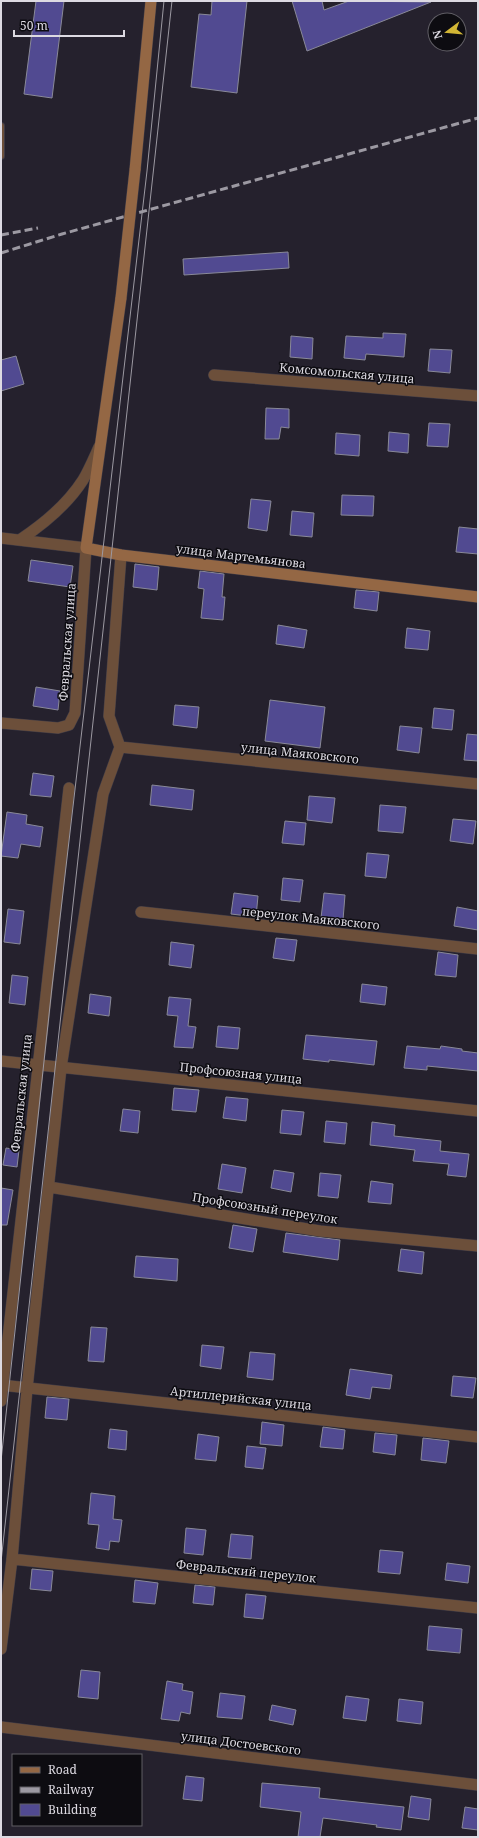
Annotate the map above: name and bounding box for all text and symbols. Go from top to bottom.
scale bar [14,12,124,38]
north arrow [427,12,467,52]
text: 50 m [20,17,48,34]
text: N [428,28,445,41]
street label: Комсомольская улица [279,359,415,387]
street label: улица Мартемьянова [175,540,307,572]
street label: Февральская улица [54,582,80,702]
street label: улица Маяковского [240,738,360,768]
street label: переулок Маяковского [241,902,381,934]
street label: Февральская улица [6,1033,36,1153]
street label: Профсоюзная улица [179,1058,303,1088]
street label: Профсоюзный переулок [191,1188,340,1228]
street label: Артиллерийская улица [169,1382,313,1414]
street label: Февральский переулок [175,1555,318,1587]
street label: улица Достоевского [180,1727,302,1759]
legend [12,1754,142,1826]
text: Road [48,1761,78,1778]
text: Railway [48,1781,94,1798]
text: Building [48,1801,97,1818]

